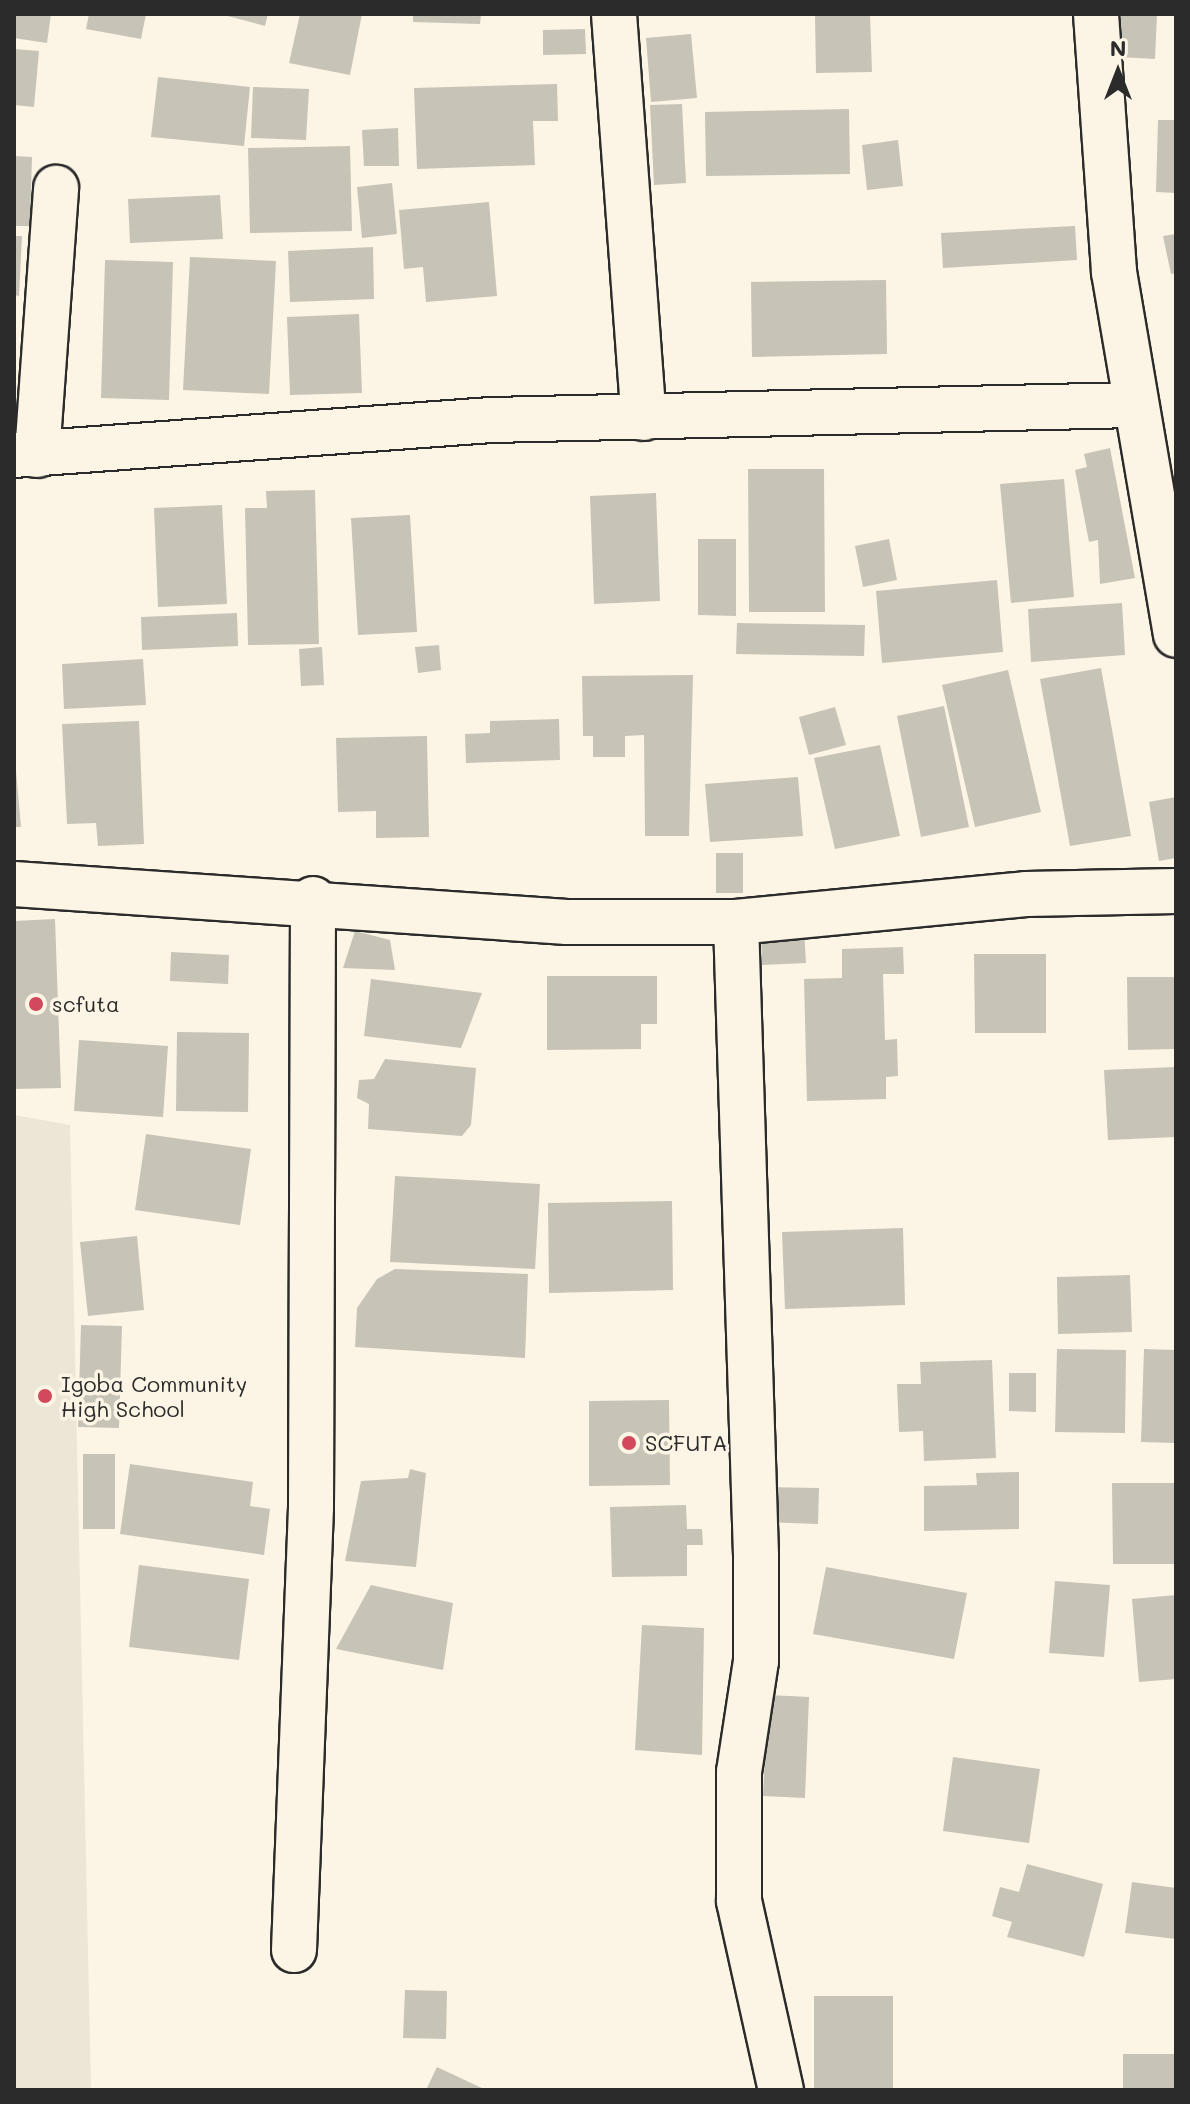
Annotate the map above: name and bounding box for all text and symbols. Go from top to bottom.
north arrow [1078,32,1158,112]
text: N [1110,33,1126,62]
place label: scfuta [52,991,120,1017]
marker: scfuta [27,995,45,1013]
place label: Igoba Community High School [61,1370,247,1422]
marker: Igoba Community High School [36,1387,54,1405]
place label: SCFUTA [645,1430,728,1456]
marker: SCFUTA [620,1434,638,1452]

